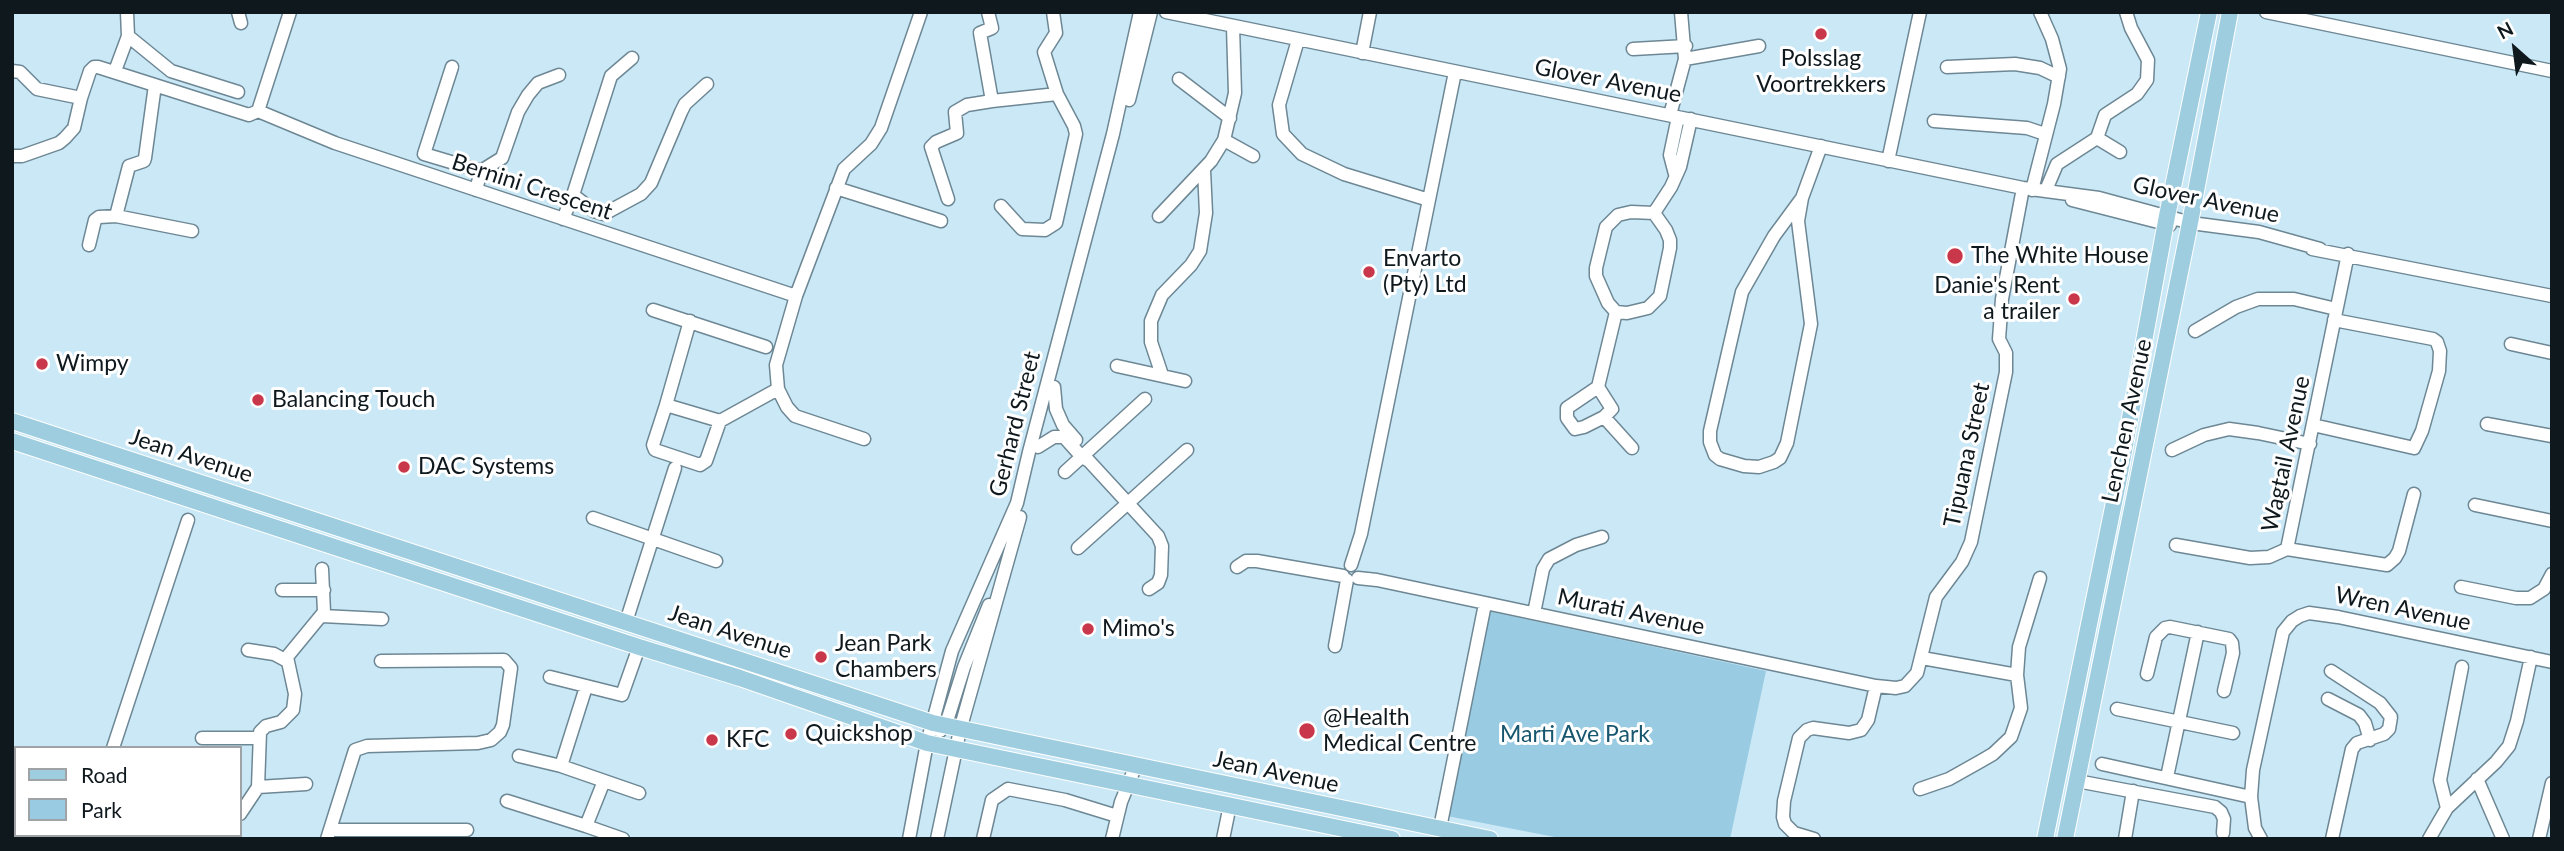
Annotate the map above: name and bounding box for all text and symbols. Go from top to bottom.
north arrow [2480,14,2550,84]
text: N [2493,16,2517,44]
marker: Polsslag Voortrekkers [1813,26,1829,42]
place label: Polsslag Voortrekkers [1756,45,1886,99]
street label: Glover Avenue [1532,53,1684,109]
street label: Bernini Crescent [448,148,616,226]
street label: Glover Avenue [2130,171,2282,229]
place label: The White House [1971,242,2149,270]
place label: Envarto (Pty) Ltd [1383,245,1467,299]
marker: The White House [1945,246,1965,266]
marker: Envarto (Pty) Ltd [1361,264,1377,280]
place label: Danie's Rent a trailer [1934,272,2060,326]
marker: Danie's Rent a trailer [2066,291,2082,307]
street label: Lenchen Avenue [2096,337,2158,505]
street label: Gerhard Street [984,349,1046,499]
place label: Wimpy [56,350,129,378]
marker: Wimpy [34,356,50,372]
street label: Wagtail Avenue [2256,374,2316,534]
street label: Tipuana Street [1938,380,1996,530]
place label: Balancing Touch [272,386,435,414]
marker: Balancing Touch [250,392,266,408]
street label: Jean Avenue [126,423,256,489]
place label: DAC Systems [418,453,554,481]
marker: DAC Systems [396,459,412,475]
street label: Wren Avenue [2333,581,2473,637]
street label: Murati Avenue [1555,583,1707,641]
street label: Jean Avenue [665,599,795,665]
place label: Mimo's [1102,615,1175,643]
marker: Mimo's [1080,621,1096,637]
place label: Jean Park Chambers [835,630,937,684]
marker: Jean Park Chambers [813,649,829,665]
place label: @Health Medical Centre [1323,704,1477,758]
place label: Quickshop [805,720,913,748]
marker: @Health Medical Centre [1297,721,1317,741]
park label: Marti Ave Park [1500,721,1650,749]
place label: KFC [726,726,769,754]
marker: Quickshop [783,726,799,742]
marker: KFC [704,732,720,748]
street label: Jean Avenue [1211,745,1341,799]
legend [14,746,242,837]
text: Road [81,762,128,787]
text: Park [81,797,122,822]

